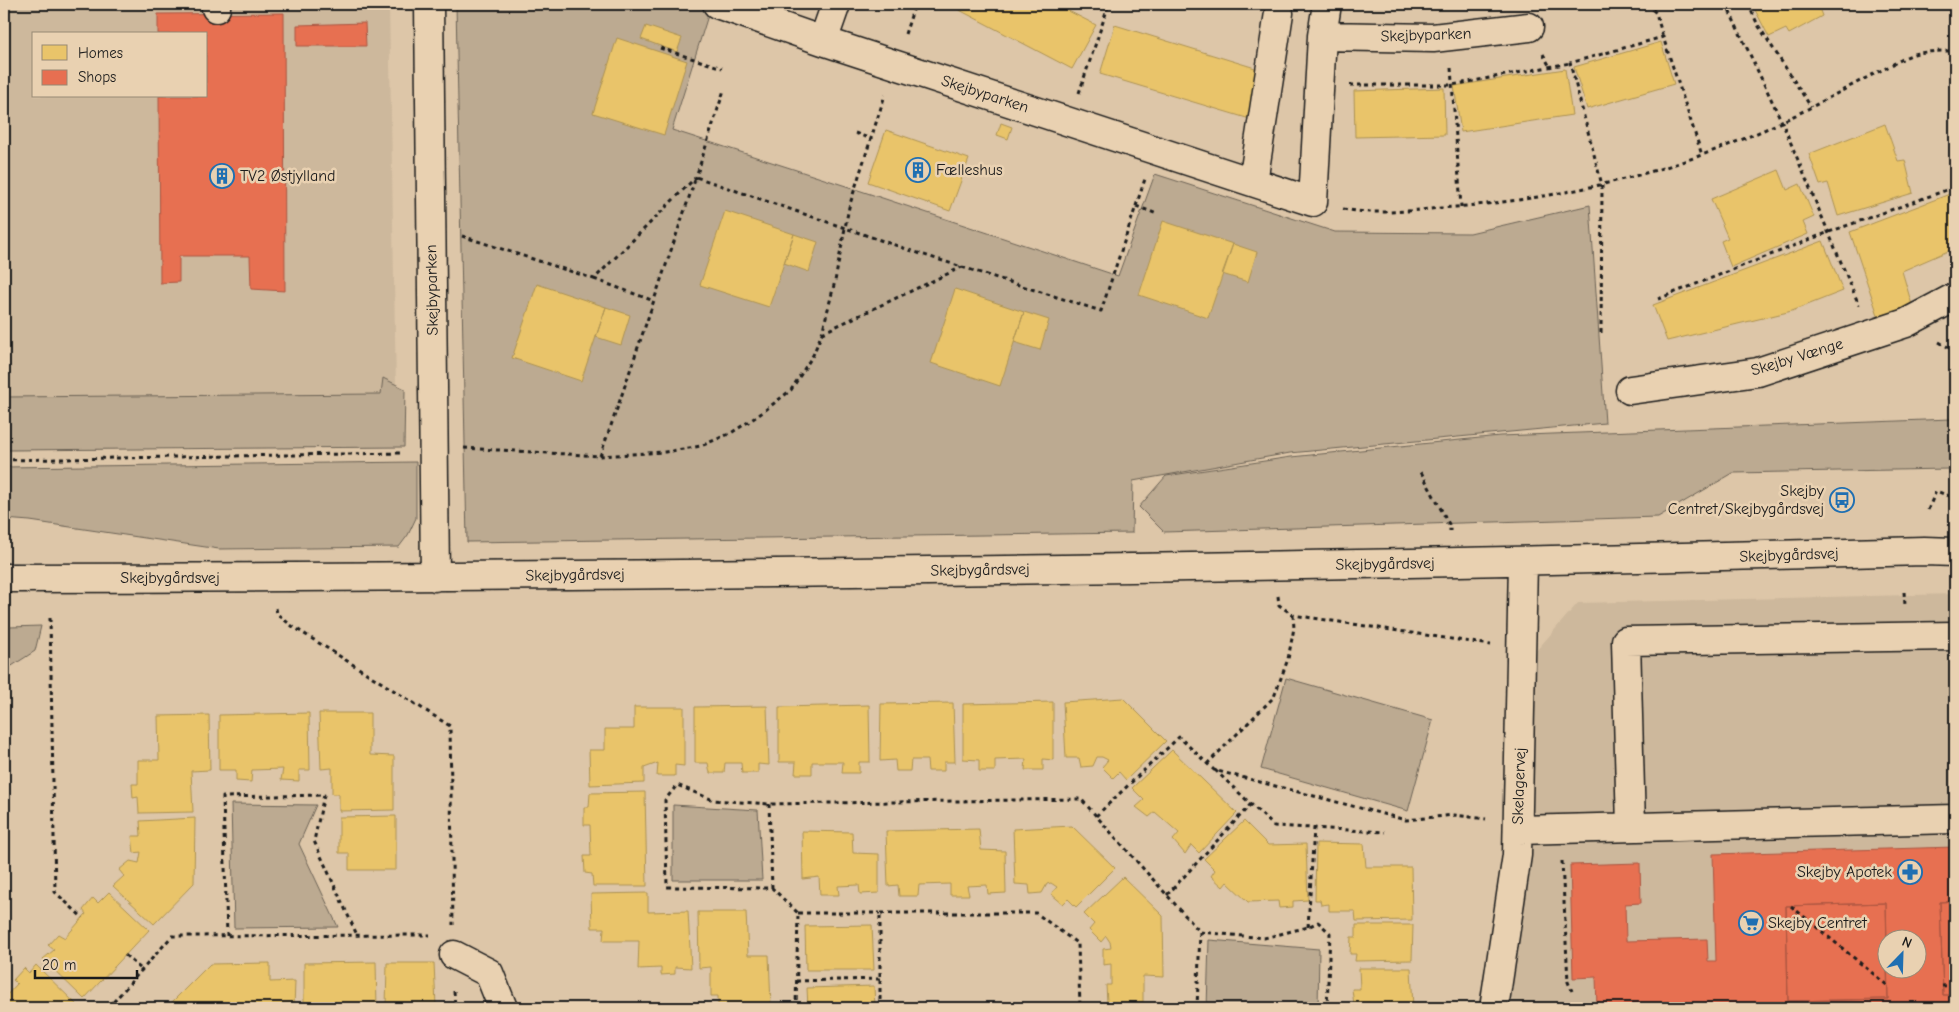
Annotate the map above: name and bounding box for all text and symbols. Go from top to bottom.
street label: Skejbyparken [1380,24,1472,46]
legend [32,32,208,98]
text: Homes [78,44,123,62]
text: Shops [78,68,116,86]
street label: Skejbyparken [939,71,1031,117]
building icon: Fælleshus [905,157,931,183]
place label: Fælleshus [936,161,1003,179]
building icon: TV2 Østjylland [209,163,235,189]
place label: TV2 Østjylland [240,167,336,185]
street label: Skejbyparken [422,244,442,336]
street label: Skejby Vænge [1749,334,1845,380]
place label: Skejby Centret/Skejbygårdsvej [1668,482,1825,518]
bus stop icon: Skejby Centret/Skejbygårdsvej [1829,487,1855,513]
street label: Skejbygårdsvej [1739,544,1839,566]
street label: Skejbygårdsvej [1335,554,1435,574]
street label: Skejbygårdsvej [930,560,1030,580]
street label: Skejbygårdsvej [525,565,625,585]
street label: Skejbygårdsvej [120,569,220,587]
street label: Skelagervej [1509,747,1529,825]
pharmacy icon: Skejby Apotek [1897,859,1923,885]
place label: Skejby Apotek [1797,863,1892,881]
supermarket icon: Skejby Centret [1738,910,1764,936]
place label: Skejby Centret [1768,914,1867,932]
north arrow [1876,930,1926,980]
text: N [1899,933,1914,952]
scale bar [35,947,138,979]
text: 20 m [42,956,76,974]

